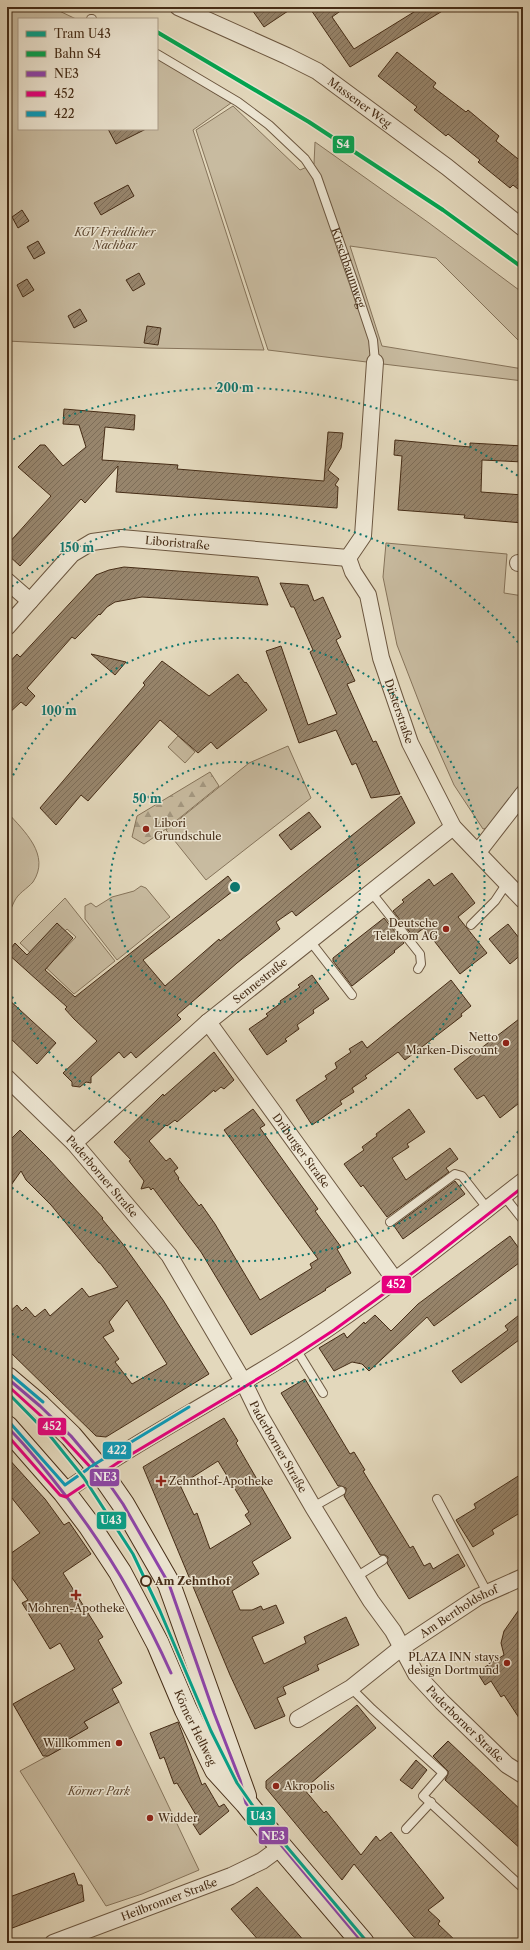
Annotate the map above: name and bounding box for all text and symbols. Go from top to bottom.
legend [18,18,158,130]
text: Tram U43 [54,26,111,41]
text: Bahn S4 [54,46,101,61]
text: NE3 [54,66,79,81]
street label: Massener Weg [325,74,394,131]
text: 452 [54,86,74,101]
text: 422 [54,106,75,121]
line badge: S4 [332,135,355,154]
text: S4 [336,137,350,151]
park label: KGV Friedlicher Nachbar [73,225,156,252]
street label: Kirschbaumweg [328,226,369,310]
text: 200 m [216,380,254,395]
street label: Liboristraße [145,533,210,553]
text: 150 m [60,540,94,555]
street label: Düsterstraße [382,677,417,746]
text: 100 m [41,703,77,718]
text: 50 m [132,791,162,806]
place label: Libori Grundschule [154,816,222,843]
marker: Libori Grundschule [141,824,151,834]
centre of rings [228,880,242,894]
place label: Deutsche Telekom AG [373,916,438,943]
marker: Deutsche Telekom AG [441,924,451,934]
street label: Sennestraße [230,955,290,1007]
place label: Netto Marken-Discount [406,1030,498,1057]
marker: Netto Marken-Discount [501,1038,511,1048]
street label: Driburger Straße [270,1111,333,1191]
street label: Paderborner Straße [63,1132,141,1220]
line badge: 452 [381,1275,412,1294]
text: 452 [386,1277,406,1291]
street label: Paderborner Straße [247,1399,310,1495]
line badge: 452 [37,1417,67,1436]
text: 452 [42,1419,62,1433]
line badge: 422 [102,1441,132,1460]
text: 422 [107,1443,127,1457]
line badge: NE3 [89,1468,120,1487]
text: NE3 [93,1470,117,1484]
place label: Zehnthof-Apotheke [169,1474,273,1488]
marker: Zehnthof-Apotheke [156,1476,166,1486]
line badge: U43 [96,1511,127,1530]
text: U43 [100,1513,122,1527]
place label: Am Zehnthof [154,1574,232,1588]
marker: Am Zehnthof [140,1575,152,1587]
street label: Am Bertholdshof [416,1581,502,1641]
marker: Mohren-Apotheke [71,1590,81,1600]
place label: Mohren-Apotheke [27,1601,125,1615]
place label: PLAZA INN stays design Dortmund [408,1650,499,1677]
marker: PLAZA INN stays design Dortmund [502,1658,512,1668]
street label: Paderborner Straße [423,1683,507,1765]
street label: Körner Hellweg [171,1687,220,1768]
place label: Willkommen [42,1736,111,1750]
marker: Willkommen [114,1738,124,1748]
place label: Akropolis [283,1779,335,1793]
marker: Akropolis [271,1781,281,1791]
park label: Körner Park [67,1784,130,1798]
line badge: U43 [246,1806,276,1826]
text: U43 [250,1809,272,1823]
place label: Widder [157,1811,198,1825]
marker: Widder [145,1813,155,1823]
line badge: NE3 [258,1826,289,1845]
text: NE3 [261,1829,285,1843]
street label: Heilbronner Straße [119,1875,219,1924]

